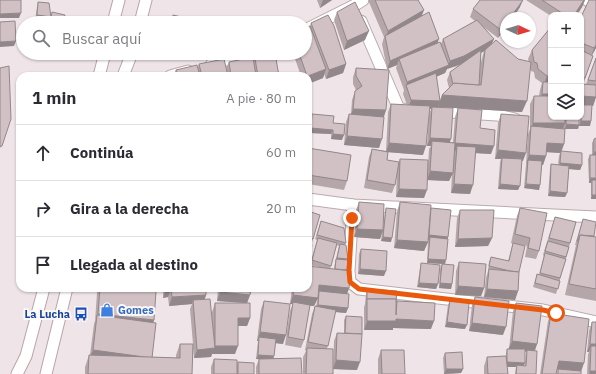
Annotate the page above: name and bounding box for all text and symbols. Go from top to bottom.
north arrow [500,12,536,48]
map controls [548,12,584,120]
button: + [548,12,584,48]
search box [16,16,312,60]
icon: search [30,27,52,49]
text: Buscar aquí [62,29,141,48]
button: − [548,48,584,84]
button: layers [548,84,584,120]
text: 1 min [32,87,76,109]
text: A pie · 80 m [226,90,296,107]
icon: ahead [32,142,54,164]
text: Continúa [70,143,134,162]
text: 60 m [266,144,296,161]
icon: right [32,198,54,220]
text: Gira a la derecha [70,199,189,218]
text: 20 m [266,200,296,217]
route end [343,209,361,227]
icon: arrive [32,254,54,276]
text: Llegada al destino [70,255,198,274]
shop icon: Gomes [99,302,115,318]
place label: Gomes [118,303,154,317]
route start [547,304,565,322]
bus stop icon: La Lucha [73,306,89,322]
place label: La Lucha [24,307,70,321]

